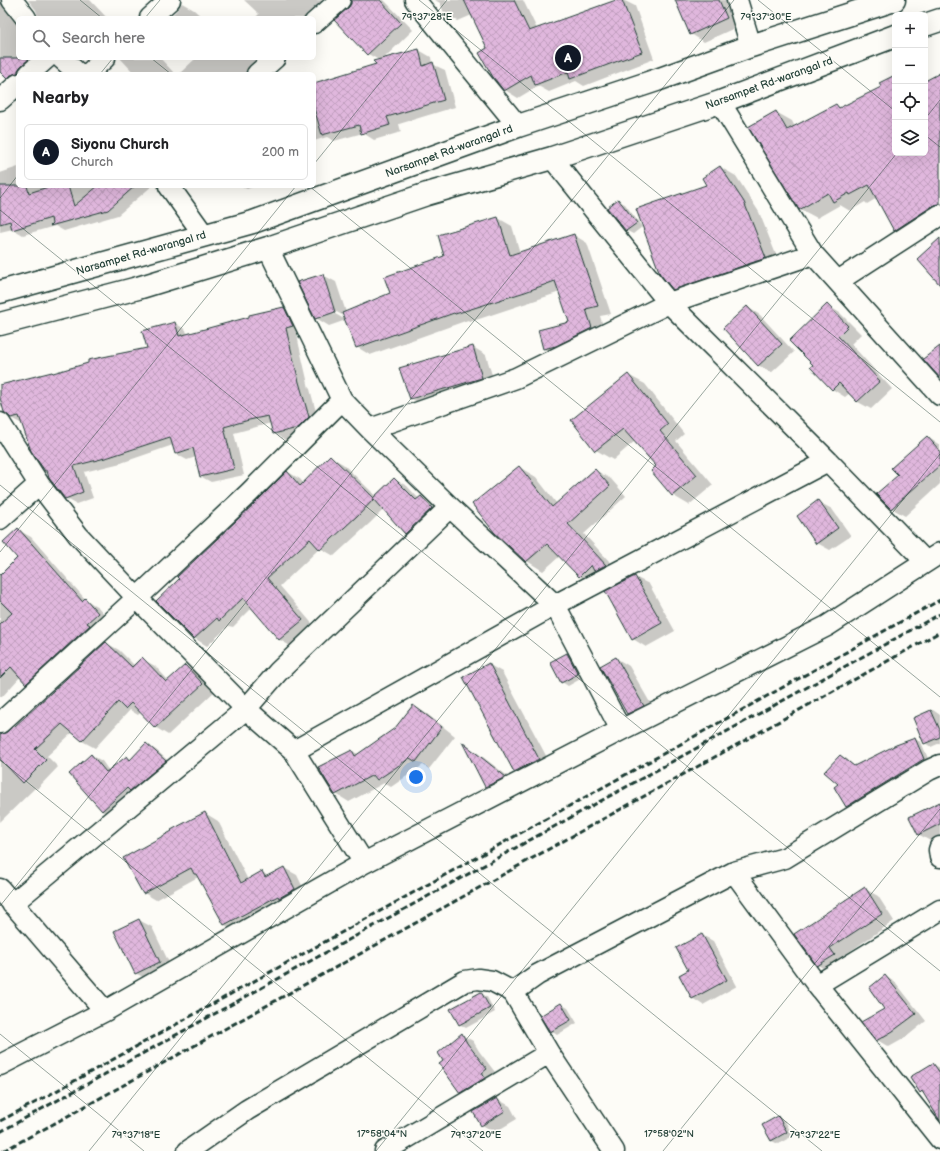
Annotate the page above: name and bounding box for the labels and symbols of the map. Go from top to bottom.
text: 79°37'28"E [402,11,453,23]
text: 79°37'30"E [741,11,792,23]
pin: A [555,43,581,73]
street label: Narsampet Rd-warangal rd [704,54,834,112]
street label: Narsampet Rd-warangal rd [384,122,514,180]
street label: Narsampet Rd-warangal rd [75,228,207,278]
your location [406,767,426,787]
text: 17°58'04"N [357,1128,407,1140]
text: 17°58'02"N [644,1128,694,1140]
text: 79°37'18"E [112,1129,161,1141]
text: 79°37'20"E [451,1129,502,1141]
text: 79°37'22"E [790,1129,841,1141]

